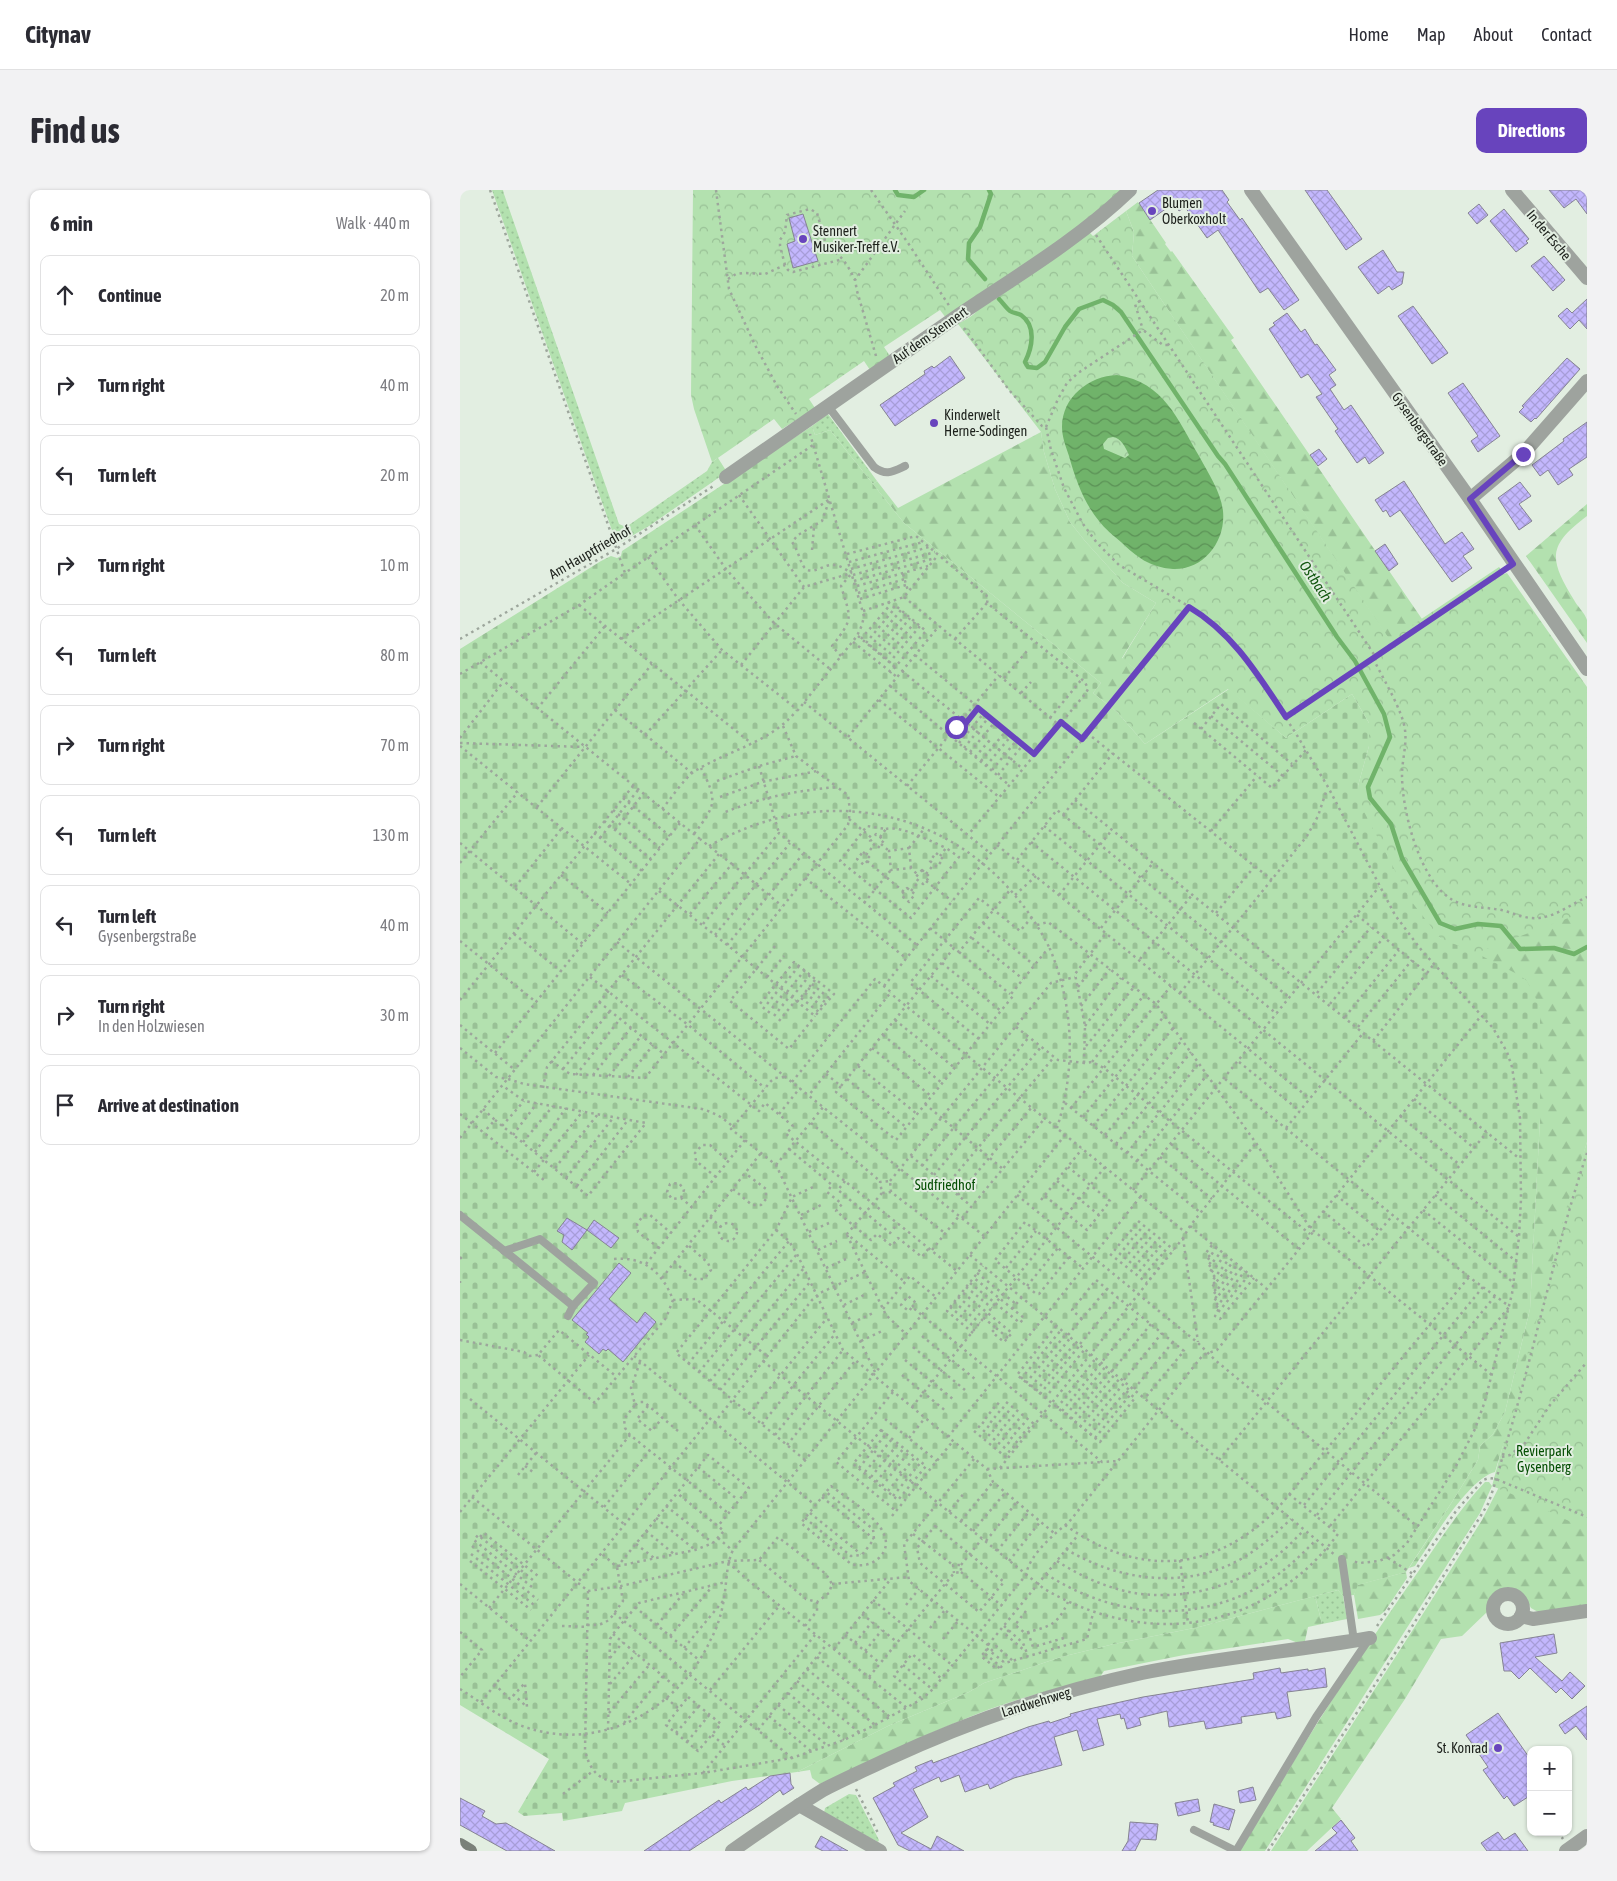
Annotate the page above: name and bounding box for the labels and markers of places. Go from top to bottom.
place label: Blumen Oberkoxholt [1162,195,1226,227]
marker: Blumen Oberkoxholt [1146,205,1158,217]
place label: Stennert Musiker-Treff e.V. [813,223,899,255]
marker: Stennert Musiker-Treff e.V. [797,233,809,245]
place label: Kinderwelt Herne-Sodingen [944,407,1027,439]
marker: Kinderwelt Herne-Sodingen [928,417,940,429]
place label: St. Konrad [1437,1740,1488,1756]
marker: St. Konrad [1492,1742,1504,1754]

